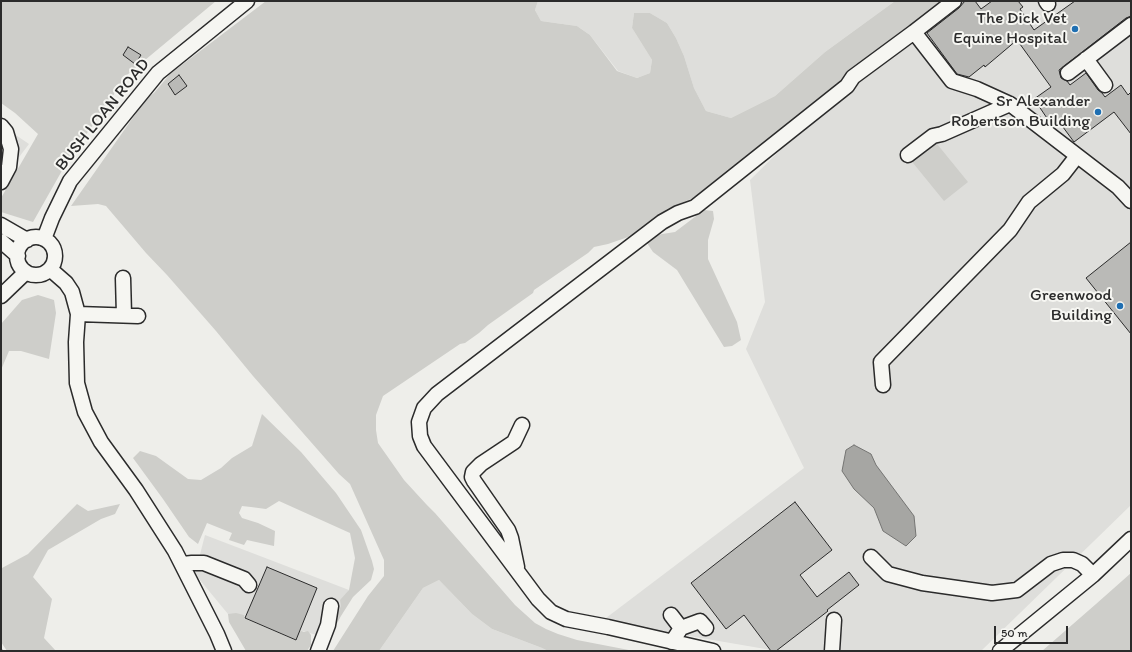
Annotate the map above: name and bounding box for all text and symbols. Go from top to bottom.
place label: The Dick Vet Equine Hospital [953,9,1067,49]
marker: The Dick Vet Equine Hospital [1070,24,1080,34]
street label: BUSH LOAN ROAD [51,55,155,175]
place label: Sr Alexander Robertson Building [951,92,1090,132]
marker: Sr Alexander Robertson Building [1093,107,1103,117]
place label: Greenwood Building [1030,286,1112,326]
marker: Greenwood Building [1115,301,1125,311]
scale bar [996,618,1070,644]
text: 50 m [1001,626,1027,640]

